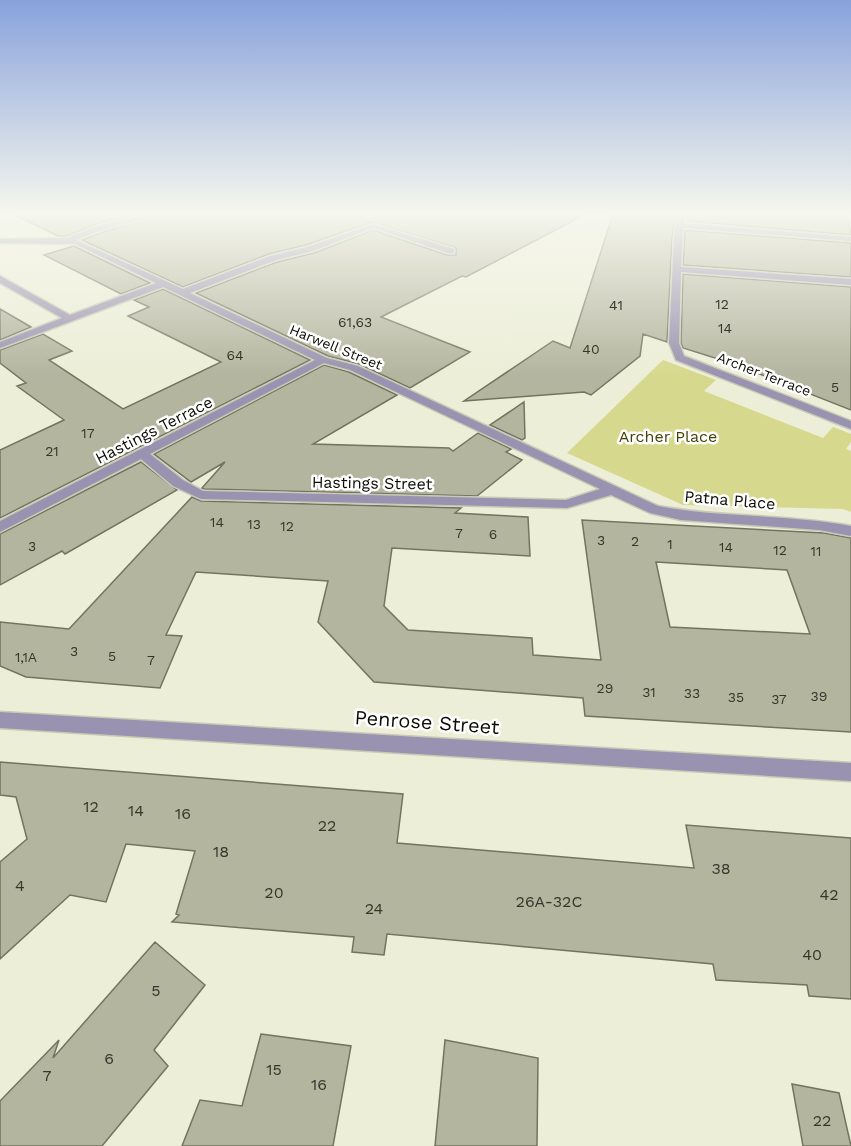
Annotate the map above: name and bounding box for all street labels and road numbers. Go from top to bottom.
street label: Harwell Street [287,321,385,373]
street label: Archer Terrace [715,349,813,399]
street label: Hastings Terrace [92,392,216,468]
street label: Hastings Street [312,472,433,494]
street label: Patna Place [684,487,776,513]
street label: Penrose Street [354,705,501,739]

